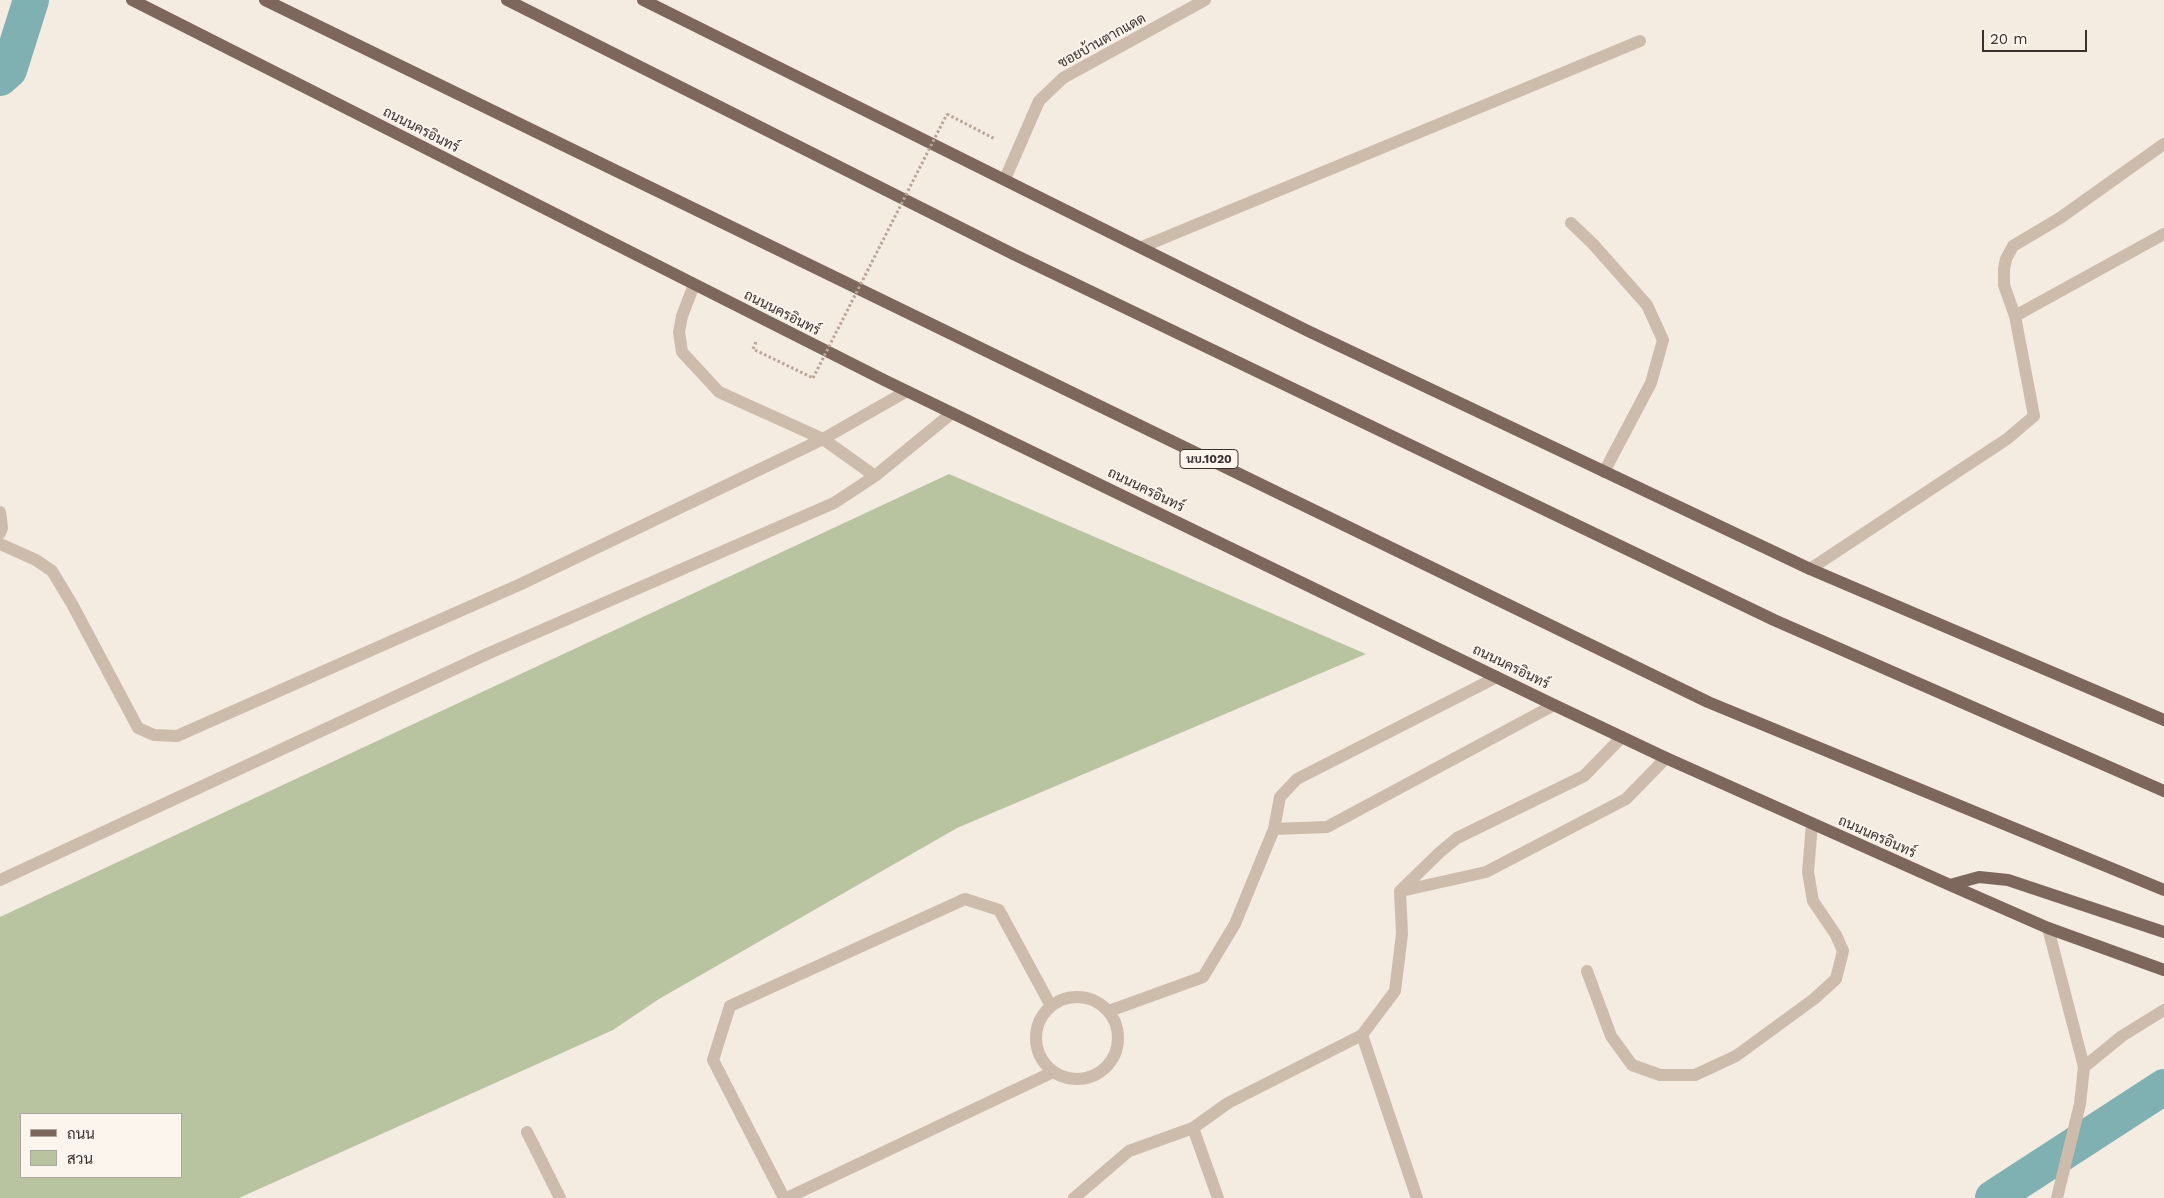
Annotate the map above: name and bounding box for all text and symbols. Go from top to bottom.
street label: ซอยบ้านตากแดด [1055,10,1149,72]
scale bar [1984,20,2089,52]
text: 20 m [1990,30,2028,48]
street label: ถนนนครอินทร์ [380,104,462,156]
street label: ถนนนครอินทร์ [741,287,823,339]
road number: นบ.1020 [1180,449,1238,468]
street label: ถนนนครอินทร์ [1105,464,1187,516]
street label: ถนนนครอินทร์ [1470,641,1552,693]
street label: ถนนนครอินทร์ [1836,812,1918,862]
legend [20,1113,182,1178]
text: ถนน [67,1125,95,1143]
text: สวน [67,1150,93,1168]

